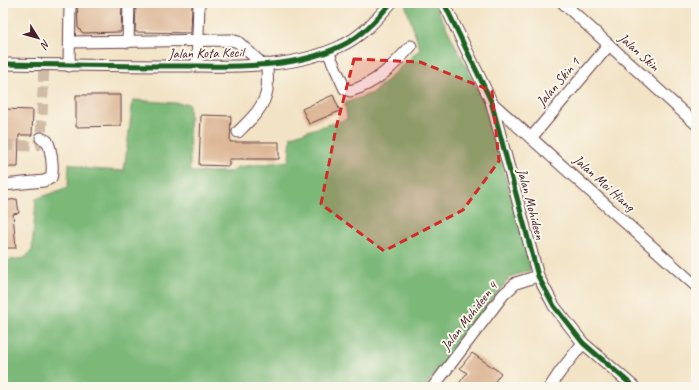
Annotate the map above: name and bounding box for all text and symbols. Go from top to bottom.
north arrow [18,18,58,58]
street label: Jalan Skin [614,29,663,75]
text: N [37,37,54,53]
street label: Jalan Kota Kecil [167,44,246,62]
street label: Jalan Skin 1 [532,54,584,111]
street label: Jalan Moi Hiang [569,150,639,216]
street label: Jalan Mohideen [513,166,549,242]
street label: Jalan Mohideen 4 [436,277,502,355]

